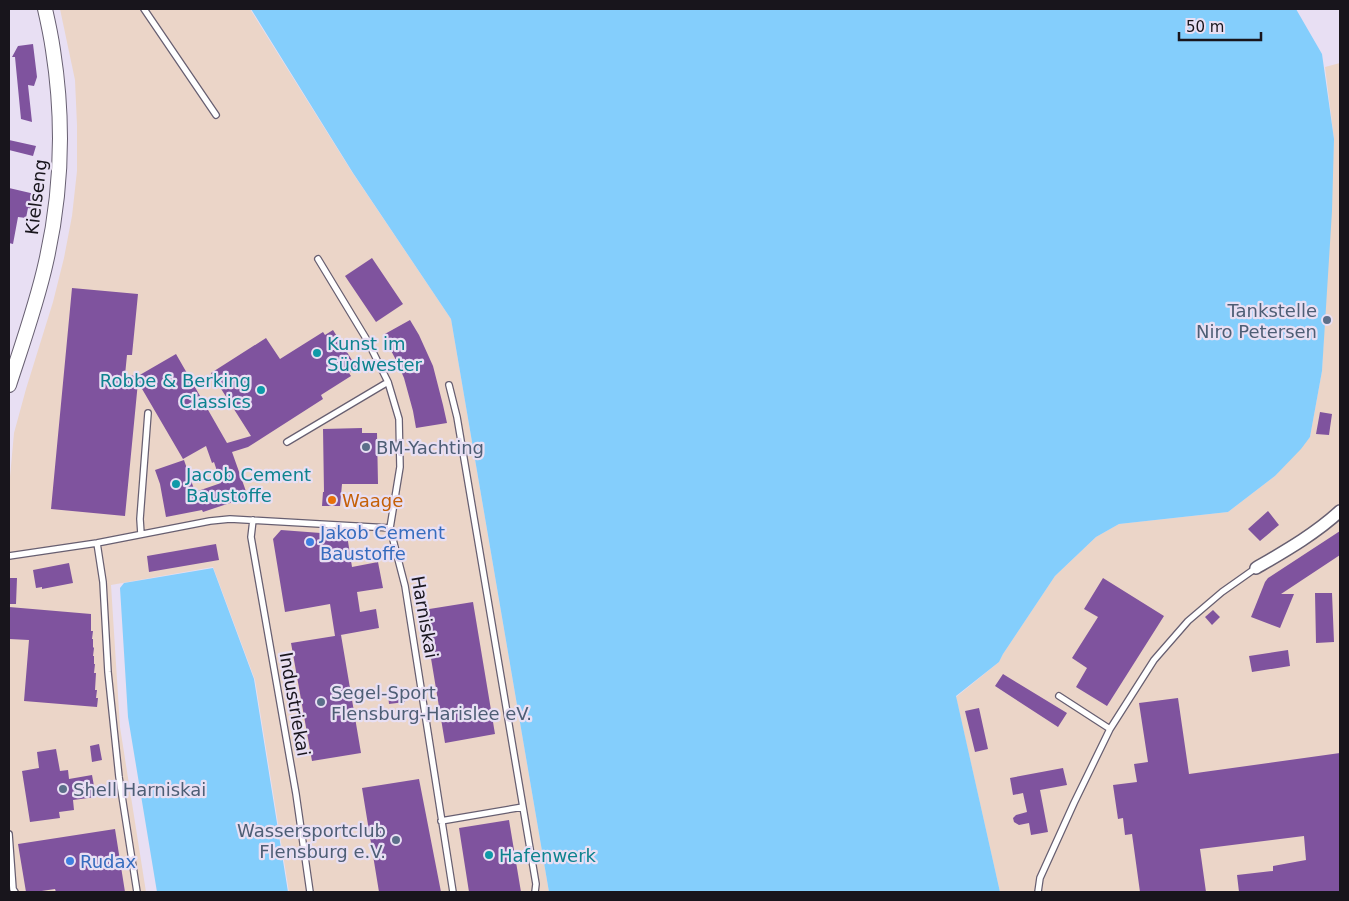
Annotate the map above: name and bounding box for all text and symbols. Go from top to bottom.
scale bar [1179,10,1262,42]
text: 50 m [1186,18,1224,36]
street label: Kielseng [21,158,51,236]
place label: Tankstelle Niro Petersen [1196,300,1317,342]
marker: Tankstelle Niro Petersen [1321,314,1333,326]
place label: Kunst im Südwester [327,333,423,375]
marker: Kunst im Südwester [311,347,323,359]
place label: Robbe & Berking Classics [100,370,251,412]
marker: Robbe & Berking Classics [255,384,267,396]
place label: BM-Yachting [376,437,484,458]
marker: BM-Yachting [360,441,372,453]
place label: Jacob Cement Baustoffe [185,464,311,506]
marker: Jacob Cement Baustoffe [170,478,182,490]
place label: Waage [342,490,403,511]
marker: Waage [326,494,338,506]
place label: Jakob Cement Baustoffe [319,522,445,564]
marker: Jakob Cement Baustoffe [304,536,316,548]
street label: Harniskai [407,574,443,660]
street label: Industriekai [275,650,315,758]
place label: Segel-Sport Flensburg-Harislee eV. [331,682,532,724]
marker: Segel-Sport Flensburg-Harislee eV. [315,696,327,708]
place label: Shell Harniskai [73,779,206,800]
marker: Shell Harniskai [57,783,69,795]
place label: Wassersportclub Flensburg e.V. [237,820,386,862]
marker: Wassersportclub Flensburg e.V. [390,834,402,846]
place label: Hafenwerk [499,845,597,866]
marker: Hafenwerk [483,849,495,861]
place label: Rudax [80,851,137,872]
marker: Rudax [64,855,76,867]

